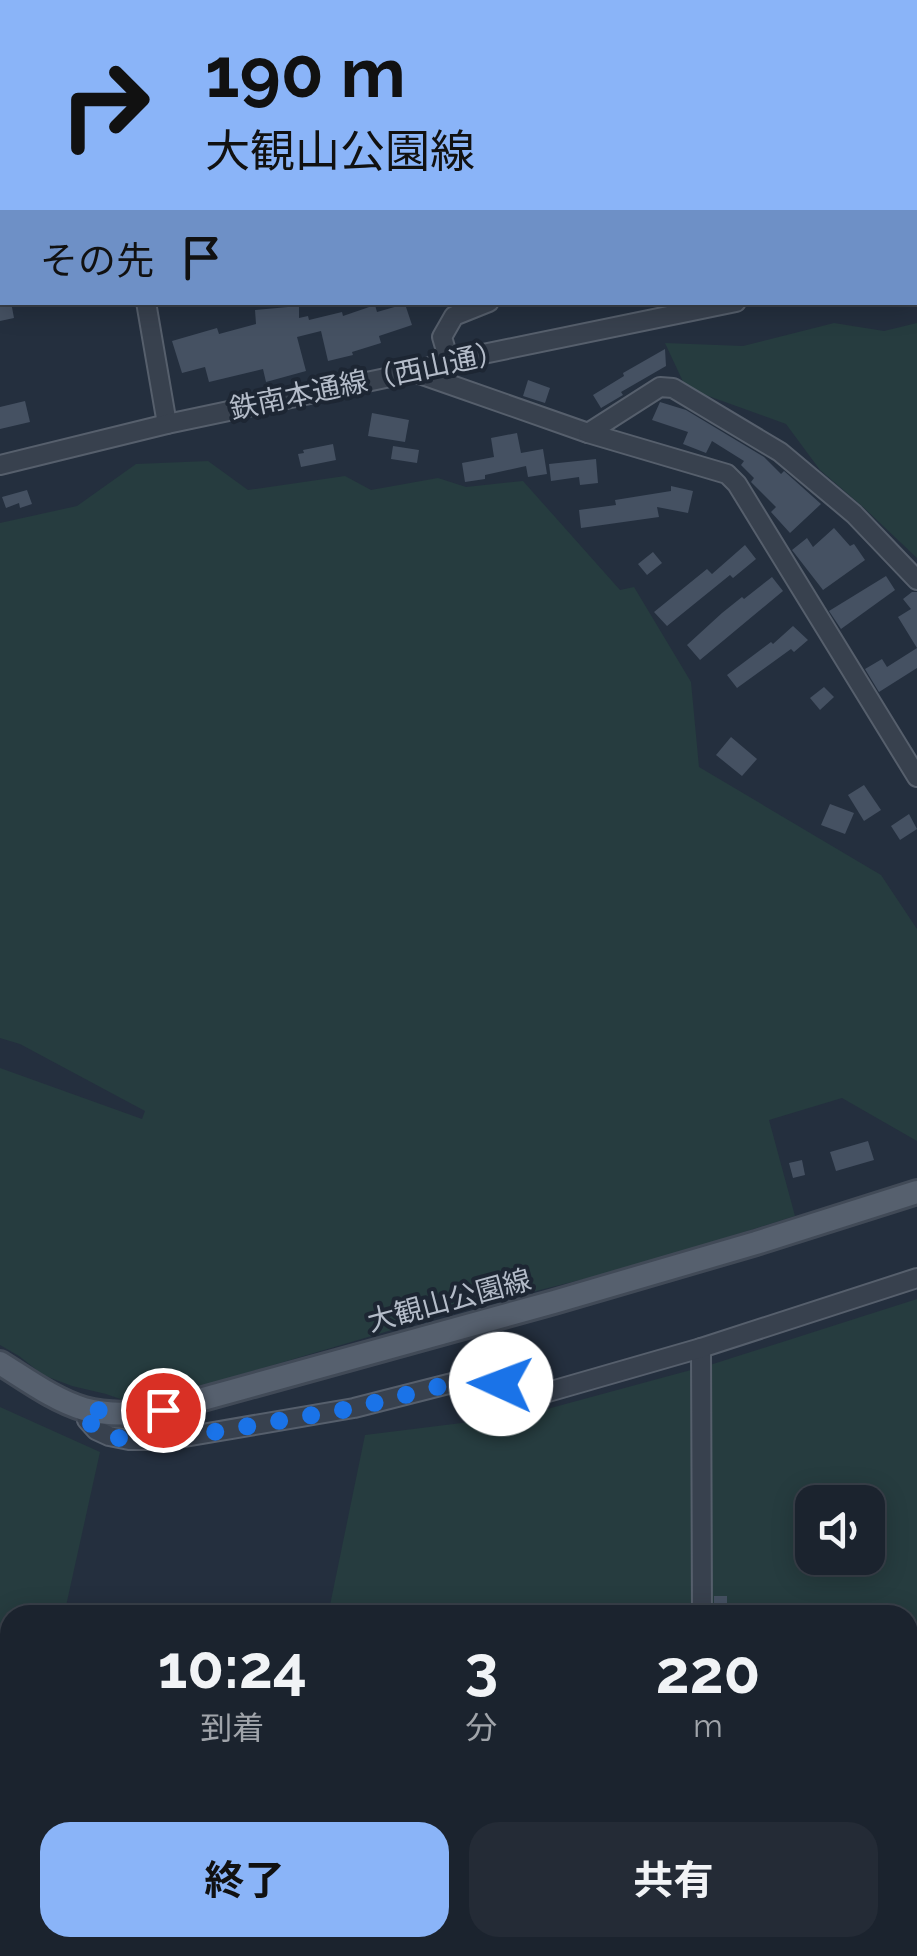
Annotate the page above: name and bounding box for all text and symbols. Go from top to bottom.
text: 190 m [205,31,406,113]
icon: right [40,40,170,170]
text: 大観山公園線 [205,125,475,178]
icon: arrive [174,230,229,285]
text: その先 [40,238,154,283]
street label: 鉄南本通線（西山通） [227,335,507,426]
street label: 大観山公園線 [364,1263,535,1338]
position arrow [449,1332,553,1436]
pin [121,1368,206,1453]
icon: arrive [136,1383,191,1438]
map controls [795,1485,885,1575]
button: sound [795,1485,885,1575]
text: 10:24 [158,1632,307,1702]
text: 3 [465,1632,498,1702]
text: 220 [656,1637,760,1707]
text: m [693,1707,723,1744]
text: 到着 [200,1709,264,1746]
text: 分 [465,1709,497,1746]
button: 終了 [40,1822,449,1937]
button: 共有 [469,1822,878,1937]

